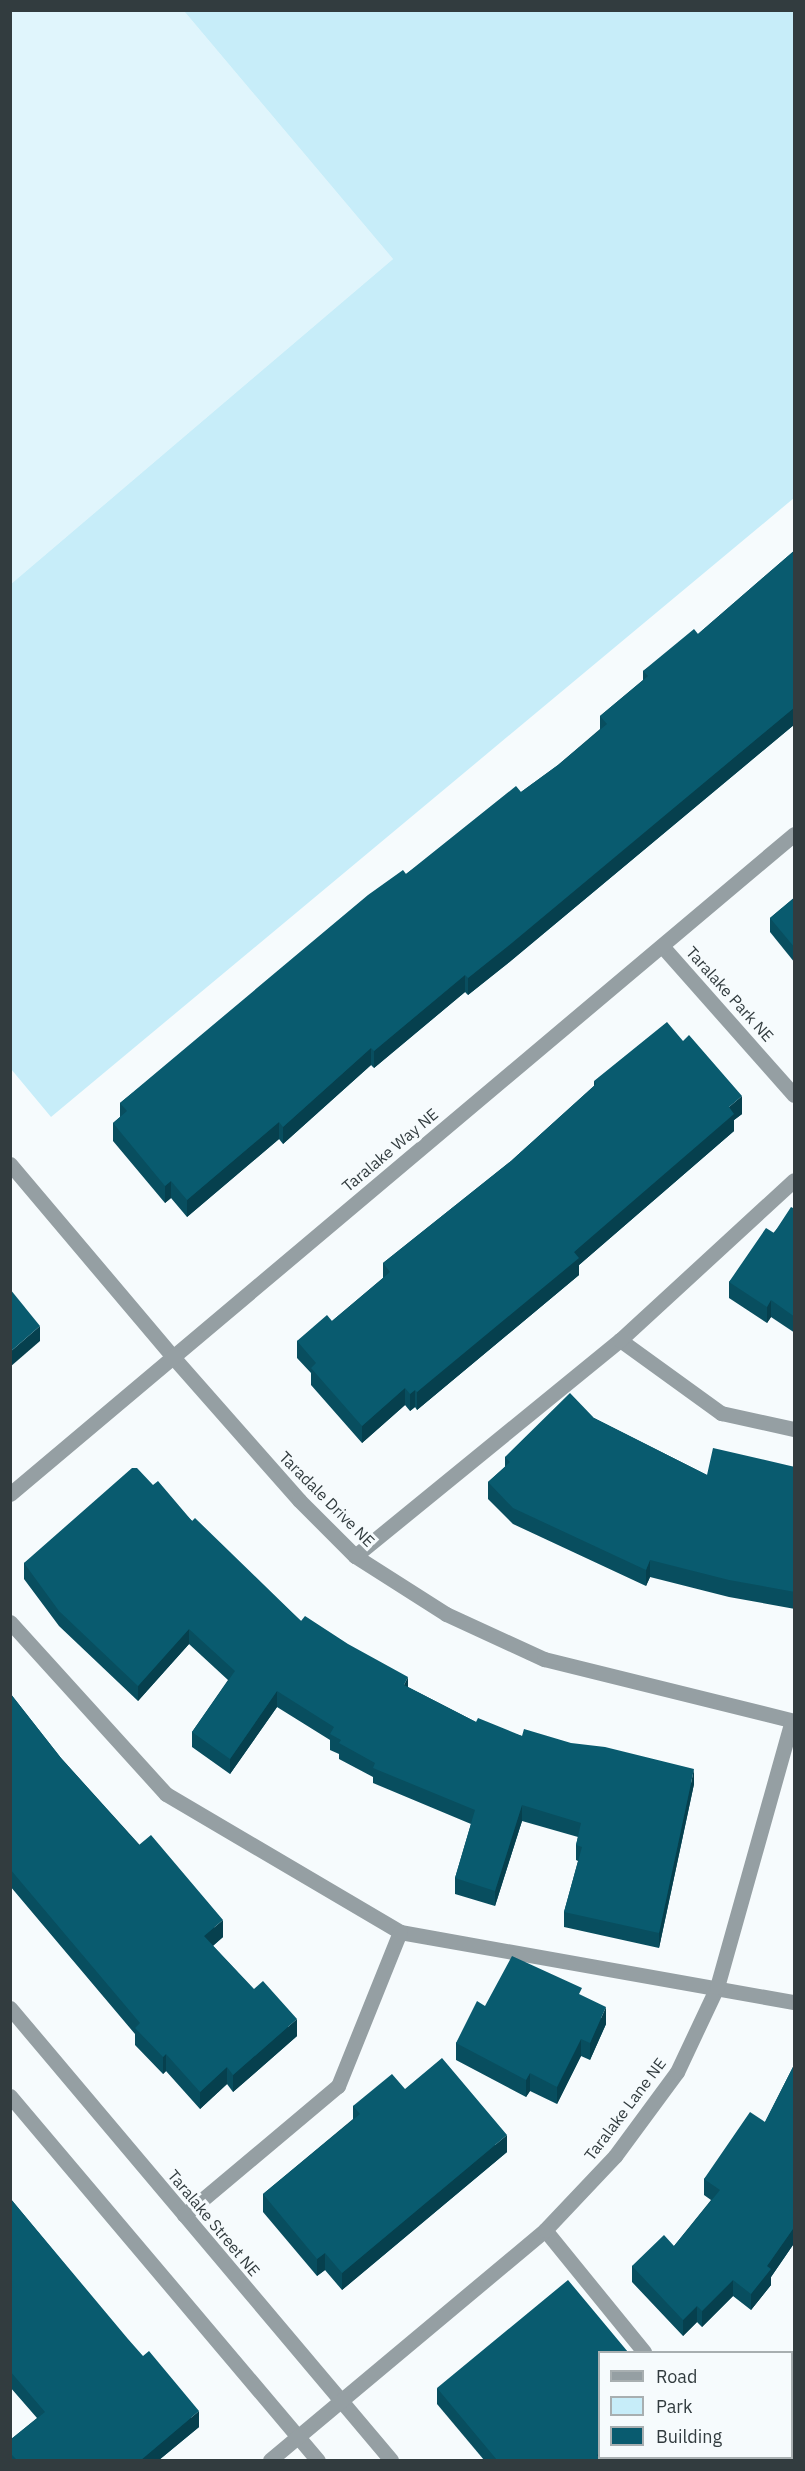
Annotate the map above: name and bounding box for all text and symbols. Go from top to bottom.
street label: Taralake Park NE [682,942,778,1046]
street label: Taralake Way NE [338,1104,442,1196]
street label: Taradale Drive NE [275,1447,379,1551]
street label: Taralake Lane NE [580,2054,670,2164]
street label: Taralake Street NE [164,2166,264,2280]
legend [598,2351,793,2459]
text: Road [656,2365,697,2388]
text: Park [656,2395,692,2418]
text: Building [656,2425,722,2448]

